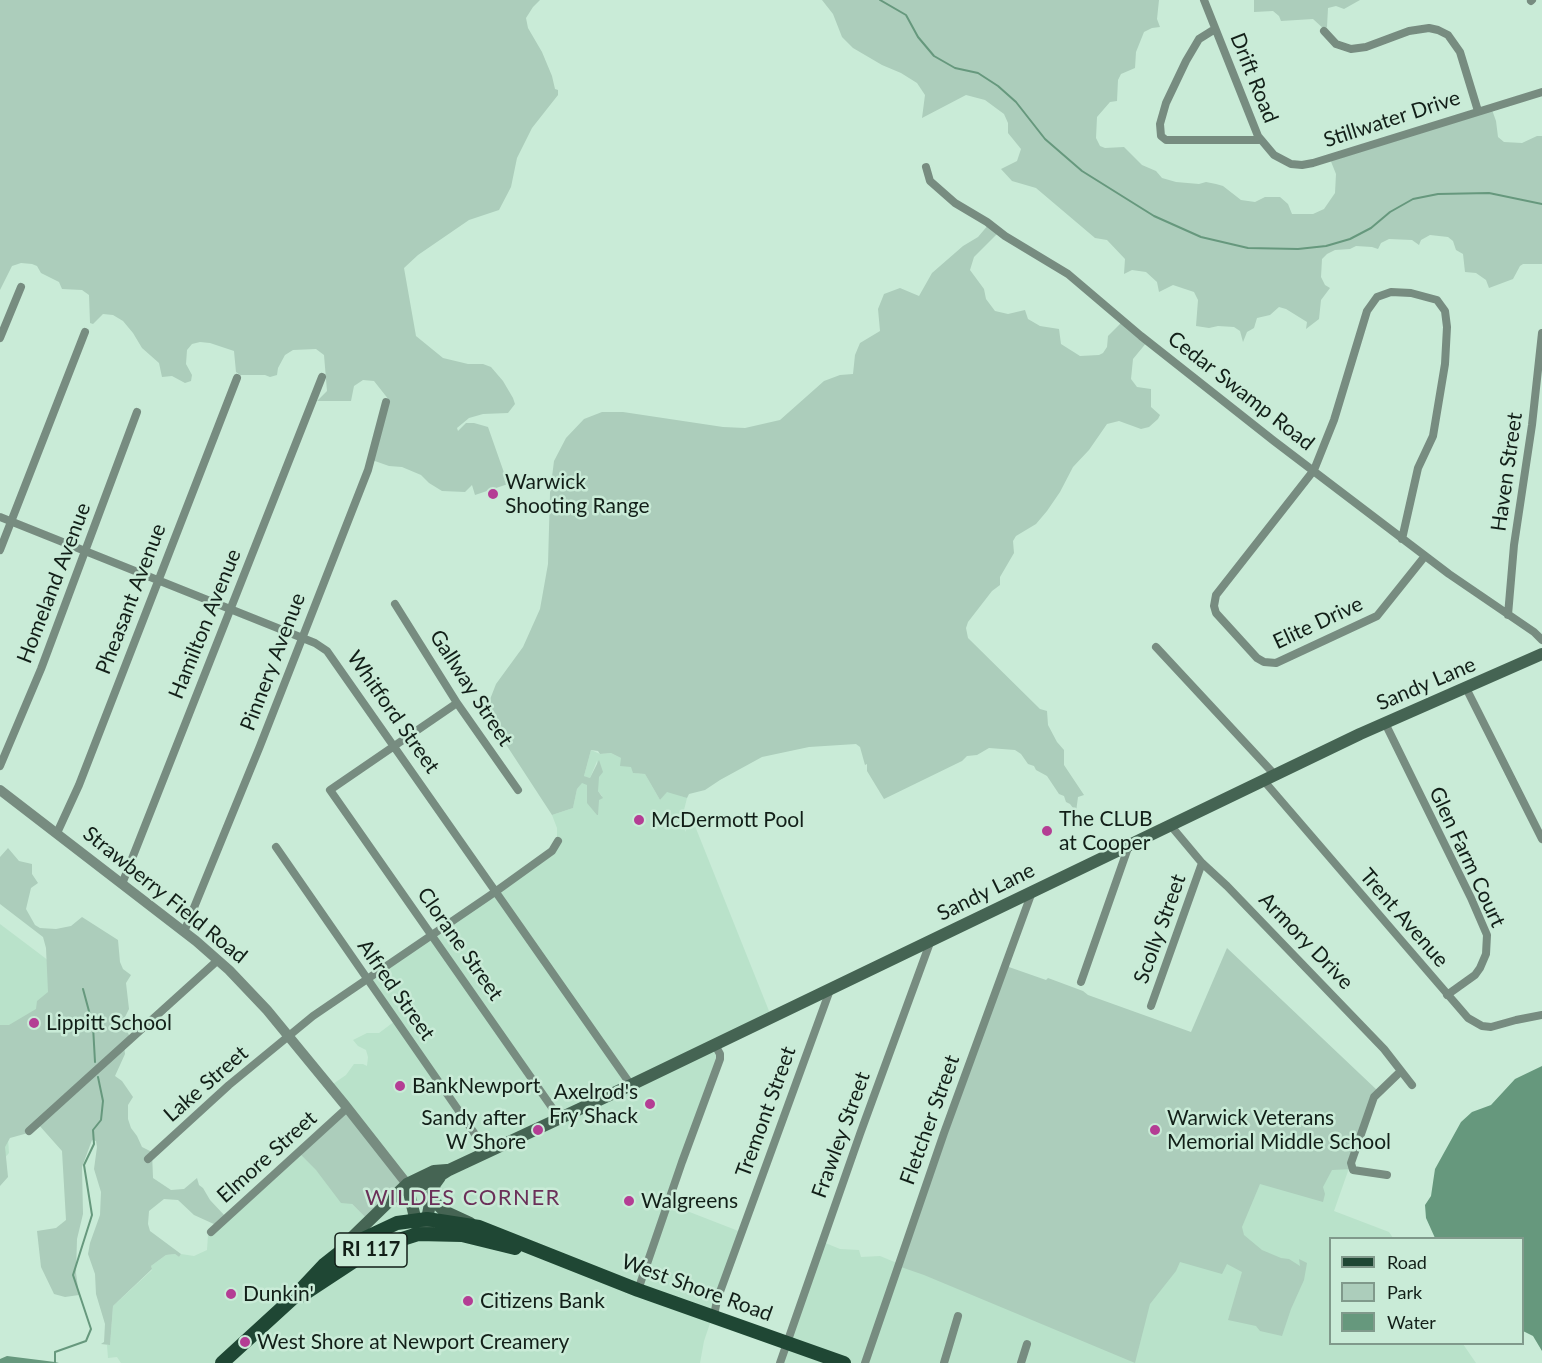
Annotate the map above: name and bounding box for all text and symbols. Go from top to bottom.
street label: Drift Road [1225,29,1283,127]
street label: Stillwater Drive [1321,85,1463,153]
street label: Cedar Swamp Road [1163,326,1319,456]
street label: Haven Street [1486,411,1528,533]
place label: Warwick Shooting Range [505,469,650,519]
marker: Warwick Shooting Range [486,487,500,501]
street label: Homeland Avenue [12,499,96,667]
street label: Pheasant Avenue [91,520,171,678]
street label: Hamilton Avenue [163,545,247,703]
street label: Pinnery Avenue [235,590,311,734]
street label: Elite Drive [1269,591,1367,655]
street label: Gallway Street [424,625,518,751]
street label: Whitford Street [341,646,445,778]
street label: Sandy Lane [1373,652,1479,716]
street label: Glen Farm Court [1423,783,1511,931]
place label: The CLUB at Cooper [1059,806,1153,856]
place label: McDermott Pool [651,807,804,833]
marker: McDermott Pool [632,813,646,827]
street label: Strawberry Field Road [78,821,252,969]
marker: The CLUB at Cooper [1040,824,1054,838]
street label: Sandy Lane [933,858,1039,926]
street label: Trent Avenue [1354,864,1454,972]
street label: Scolly Street [1129,871,1191,987]
street label: Clorane Street [412,883,508,1005]
street label: Armory Drive [1254,887,1358,995]
street label: Alfred Street [352,935,440,1045]
place label: Lippitt School [46,1010,172,1036]
marker: Lippitt School [27,1016,41,1030]
street label: Lake Street [159,1041,253,1127]
street label: Tremont Street [731,1043,801,1181]
street label: Fletcher Street [895,1052,965,1188]
street label: Frawley Street [806,1068,876,1202]
place label: BankNewport [412,1073,540,1099]
marker: BankNewport [393,1079,407,1093]
place label: Axelrod's Fry Shack [549,1079,638,1129]
marker: Axelrod's Fry Shack [643,1097,657,1111]
place label: Sandy after W Shore [421,1105,526,1155]
place label: Warwick Veterans Memorial Middle School [1167,1105,1391,1155]
street label: Elmore Street [212,1106,322,1208]
marker: Sandy after W Shore [531,1123,545,1137]
marker: Warwick Veterans Memorial Middle School [1148,1123,1162,1137]
district label: WILDES CORNER [365,1185,561,1211]
place label: Walgreens [641,1188,738,1214]
marker: Walgreens [622,1194,636,1208]
road number: RI 117 [335,1233,407,1267]
legend [1329,1237,1524,1345]
street label: West Shore Road [618,1249,776,1327]
text: Road [1387,1251,1427,1273]
place label: Dunkin' [243,1281,314,1307]
text: Park [1387,1281,1422,1303]
marker: Dunkin' [224,1287,238,1301]
place label: Citizens Bank [480,1288,605,1314]
marker: Citizens Bank [461,1294,475,1308]
text: Water [1387,1311,1436,1333]
place label: West Shore at Newport Creamery [257,1329,569,1355]
marker: West Shore at Newport Creamery [238,1335,252,1349]

